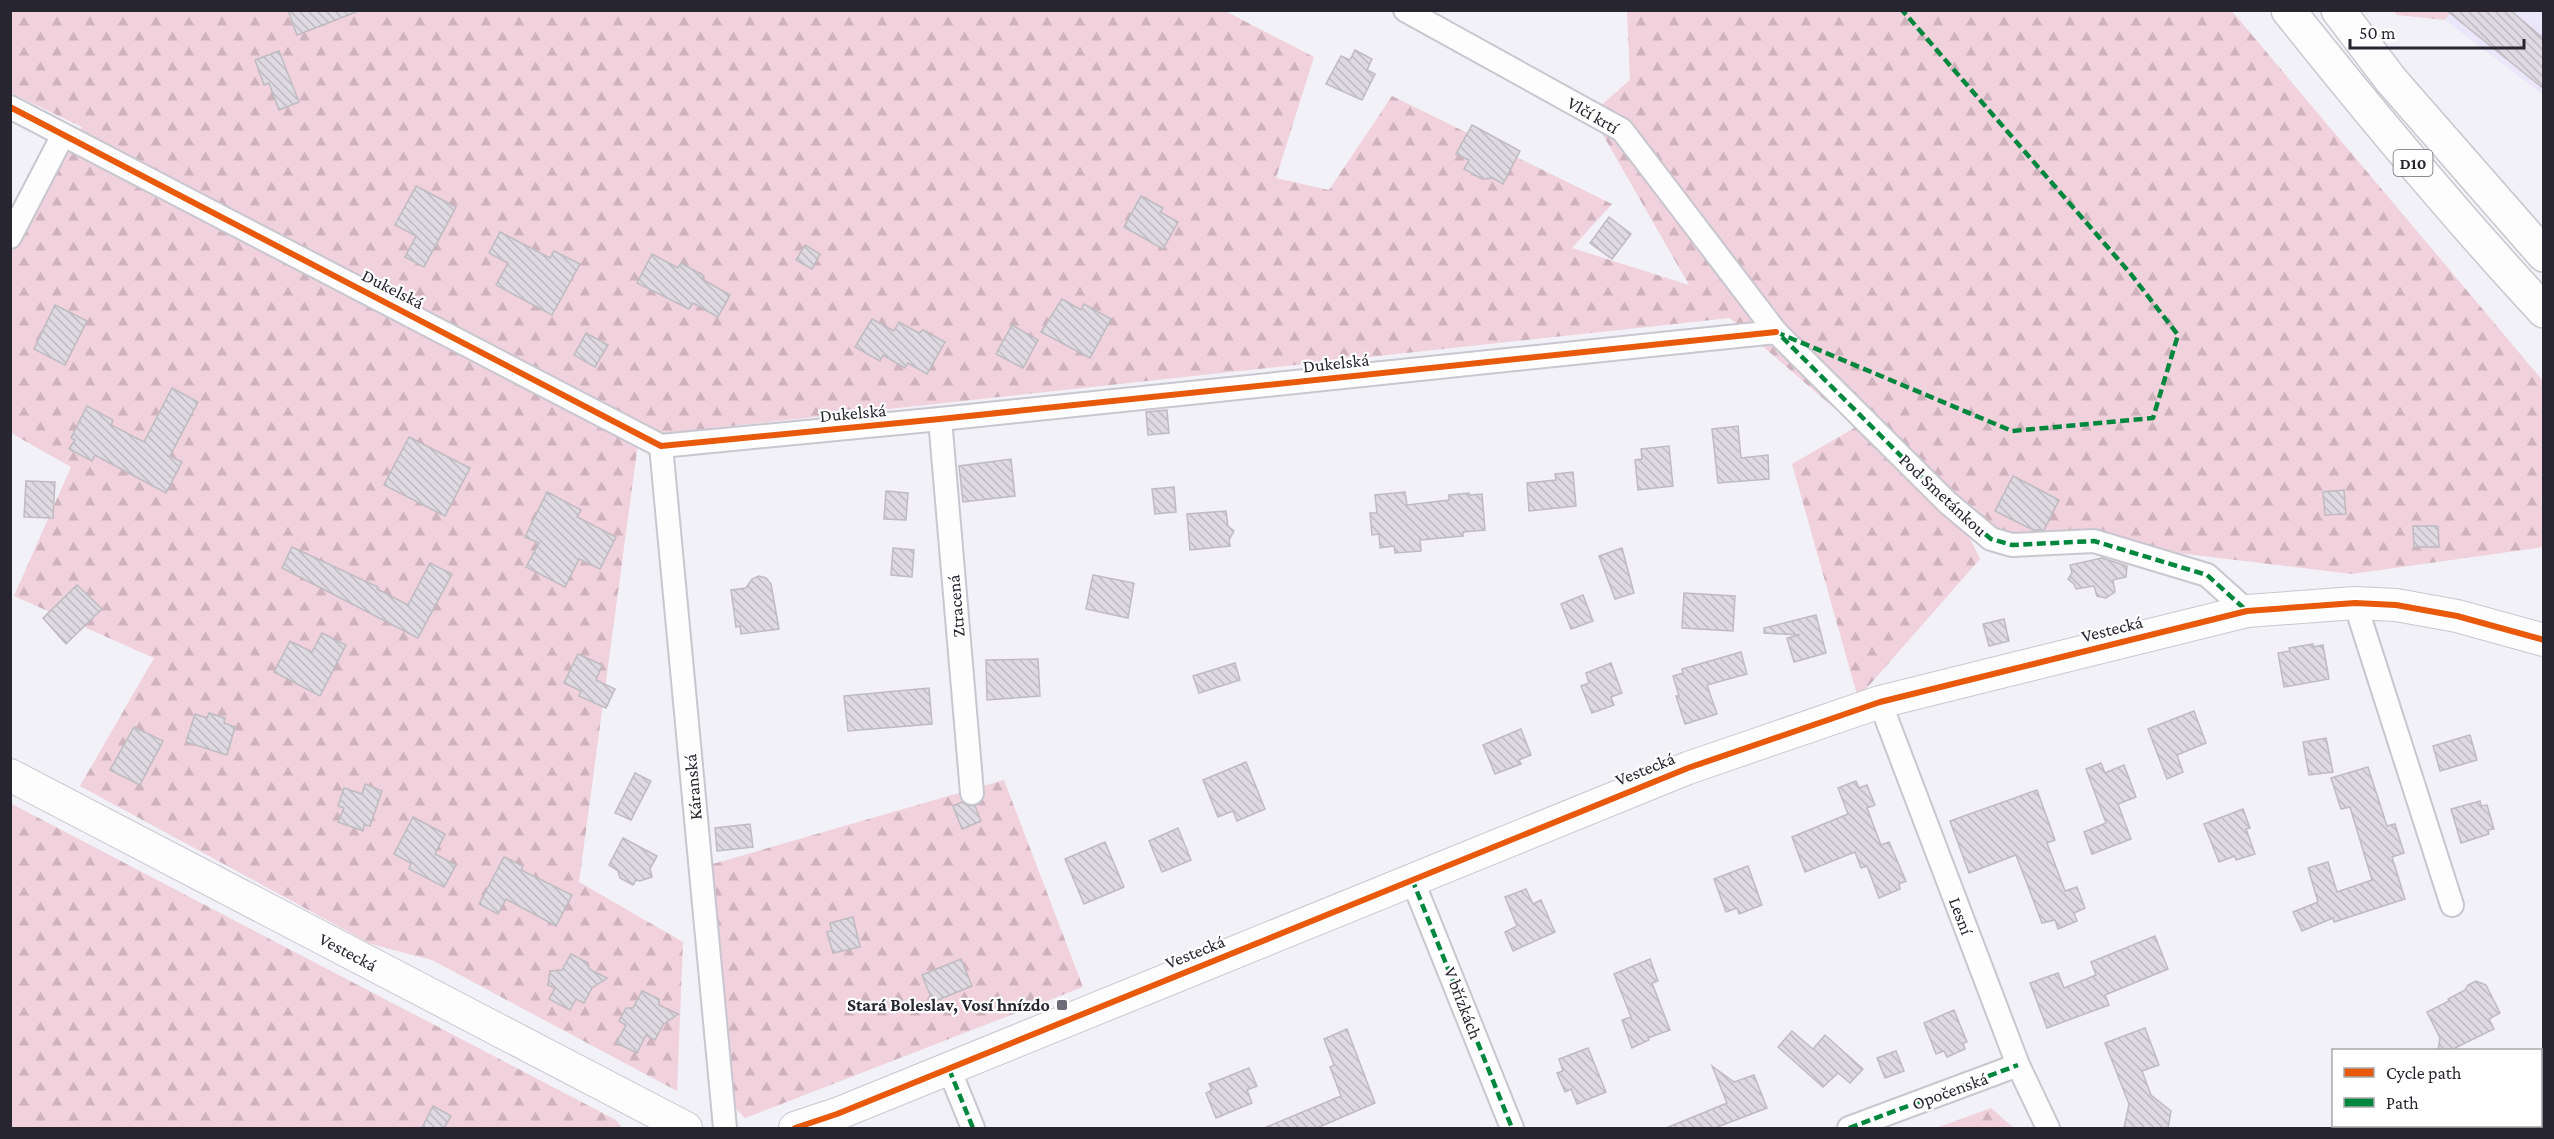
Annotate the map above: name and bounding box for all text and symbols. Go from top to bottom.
scale bar [2350,12,2524,50]
text: 50 m [2359,23,2396,43]
street label: Vlčí krtí [1564,92,1623,138]
road number: D10 [2394,150,2432,176]
street label: Dukelská [359,265,427,313]
street label: Dukelská [1302,350,1370,376]
street label: Dukelská [819,400,887,426]
street label: Pod Smetánkou [1895,449,1991,541]
street label: Ztracená [943,574,969,638]
street label: Vestecká [2079,612,2145,646]
street label: Vestecká [1612,748,1678,790]
street label: Káranská [680,753,706,821]
street label: Lesní [1945,895,1978,939]
street label: Vestecká [316,929,380,975]
street label: Vestecká [1162,931,1228,973]
street label: V břízkách [1440,964,1486,1042]
place label: Stará Boleslav, Vosí hnízdo [847,995,1050,1015]
marker: Stará Boleslav, Vosí hnízdo [1055,998,1069,1012]
legend [2332,1049,2542,1127]
text: Cycle path [2386,1063,2462,1083]
street label: Opočenská [1909,1068,1991,1114]
text: Path [2386,1093,2419,1113]

